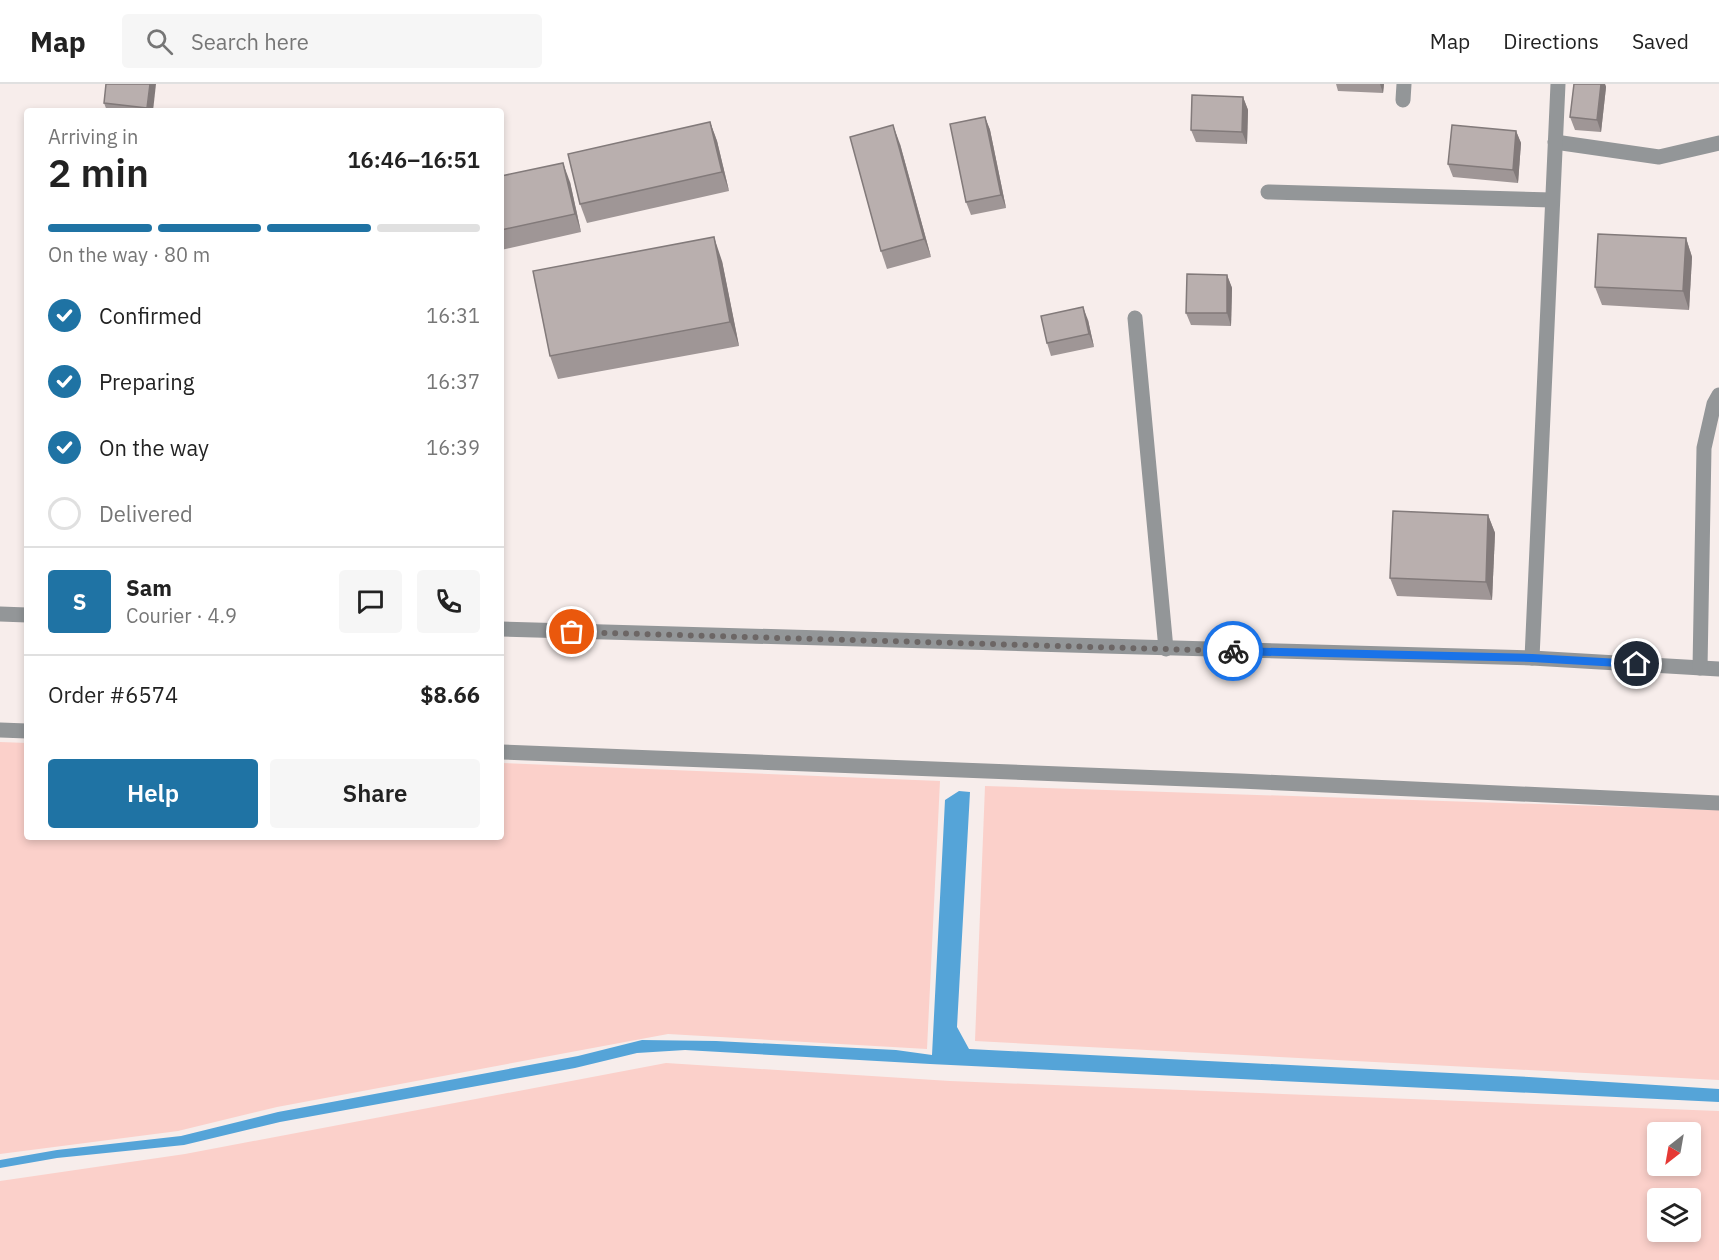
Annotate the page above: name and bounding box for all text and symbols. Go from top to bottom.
search box [122,14,542,68]
text: Map [30,23,86,60]
icon: search [143,25,176,58]
text: Search here [191,27,309,56]
text: Map [1430,27,1470,55]
text: Directions [1503,27,1599,55]
text: Saved [1632,27,1689,55]
text: Arriving in [48,123,138,150]
text: 16:46–16:51 [347,145,480,174]
text: 2 min [48,147,149,198]
text: On the way · 80 m [48,241,210,268]
icon: check [48,299,81,332]
text: Confirmed [99,301,202,330]
text: 16:31 [426,302,480,329]
icon: check [48,365,81,398]
text: Preparing [99,367,194,396]
text: 16:37 [426,368,480,395]
icon: check [48,431,81,464]
text: On the way [99,433,209,462]
text: 16:39 [426,434,480,461]
text: Delivered [99,499,193,528]
button: chat [339,570,402,633]
button: phone [417,570,480,633]
text: Sam [126,573,172,602]
text: S [73,587,86,616]
text: Courier · 4.9 [126,602,237,629]
pin [546,606,597,657]
icon: bag [555,615,588,648]
courier [1203,621,1263,681]
icon: bike [1217,635,1250,668]
pin [1611,638,1662,689]
icon: home [1620,647,1653,680]
text: Order #6574 [48,680,178,709]
text: $8.66 [420,680,480,709]
button: Help [48,759,258,828]
button: Share [270,759,480,828]
north arrow [1647,1122,1701,1176]
map controls [1647,1122,1701,1242]
button: layers [1647,1188,1701,1242]

